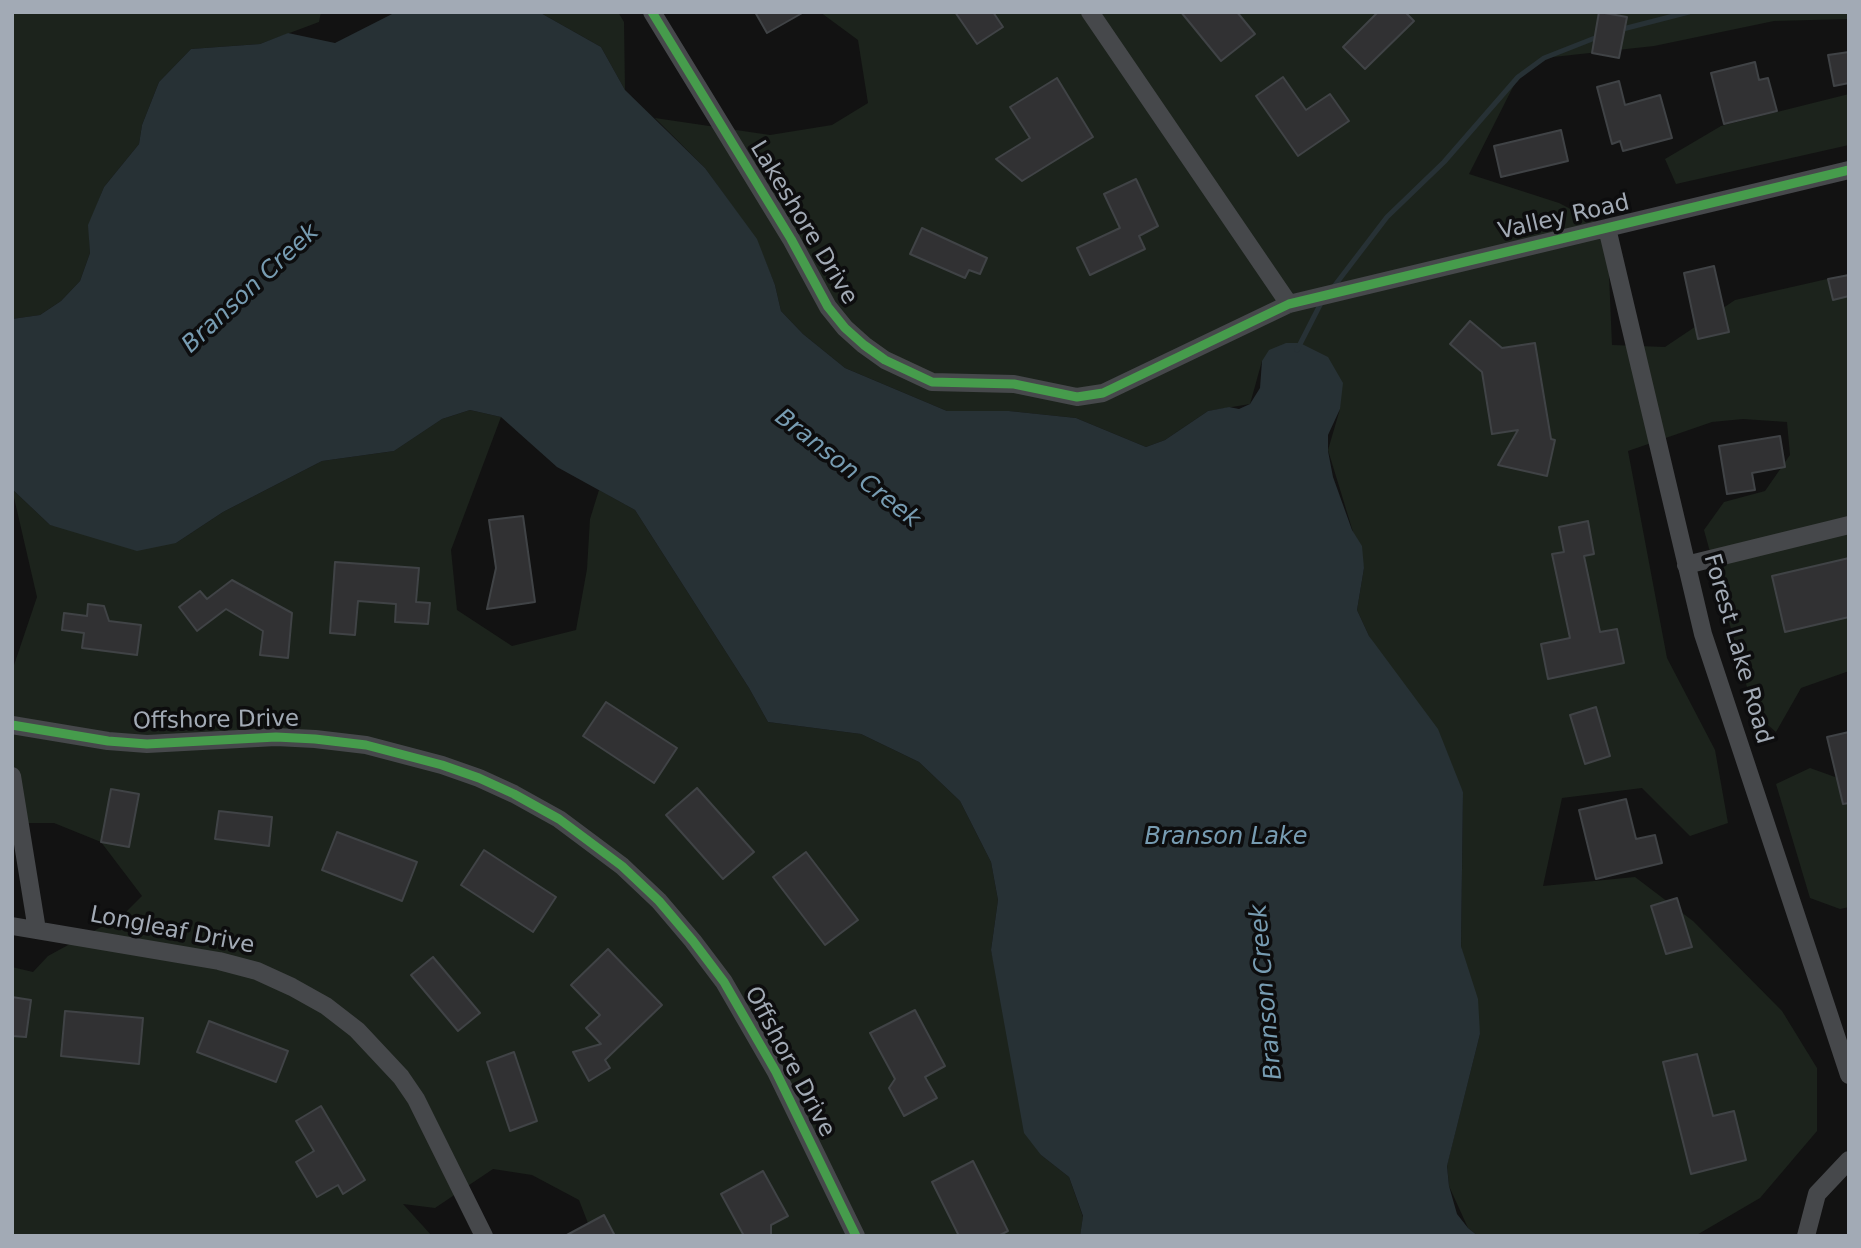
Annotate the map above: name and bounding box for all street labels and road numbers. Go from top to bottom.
street label: Lakeshore Drive [743,136,863,310]
street label: Valley Road [1496,190,1632,246]
street label: Forest Lake Road [1697,551,1777,747]
street label: Offshore Drive [133,706,299,736]
street label: Longleaf Drive [87,902,257,960]
street label: Offshore Drive [738,982,840,1142]

